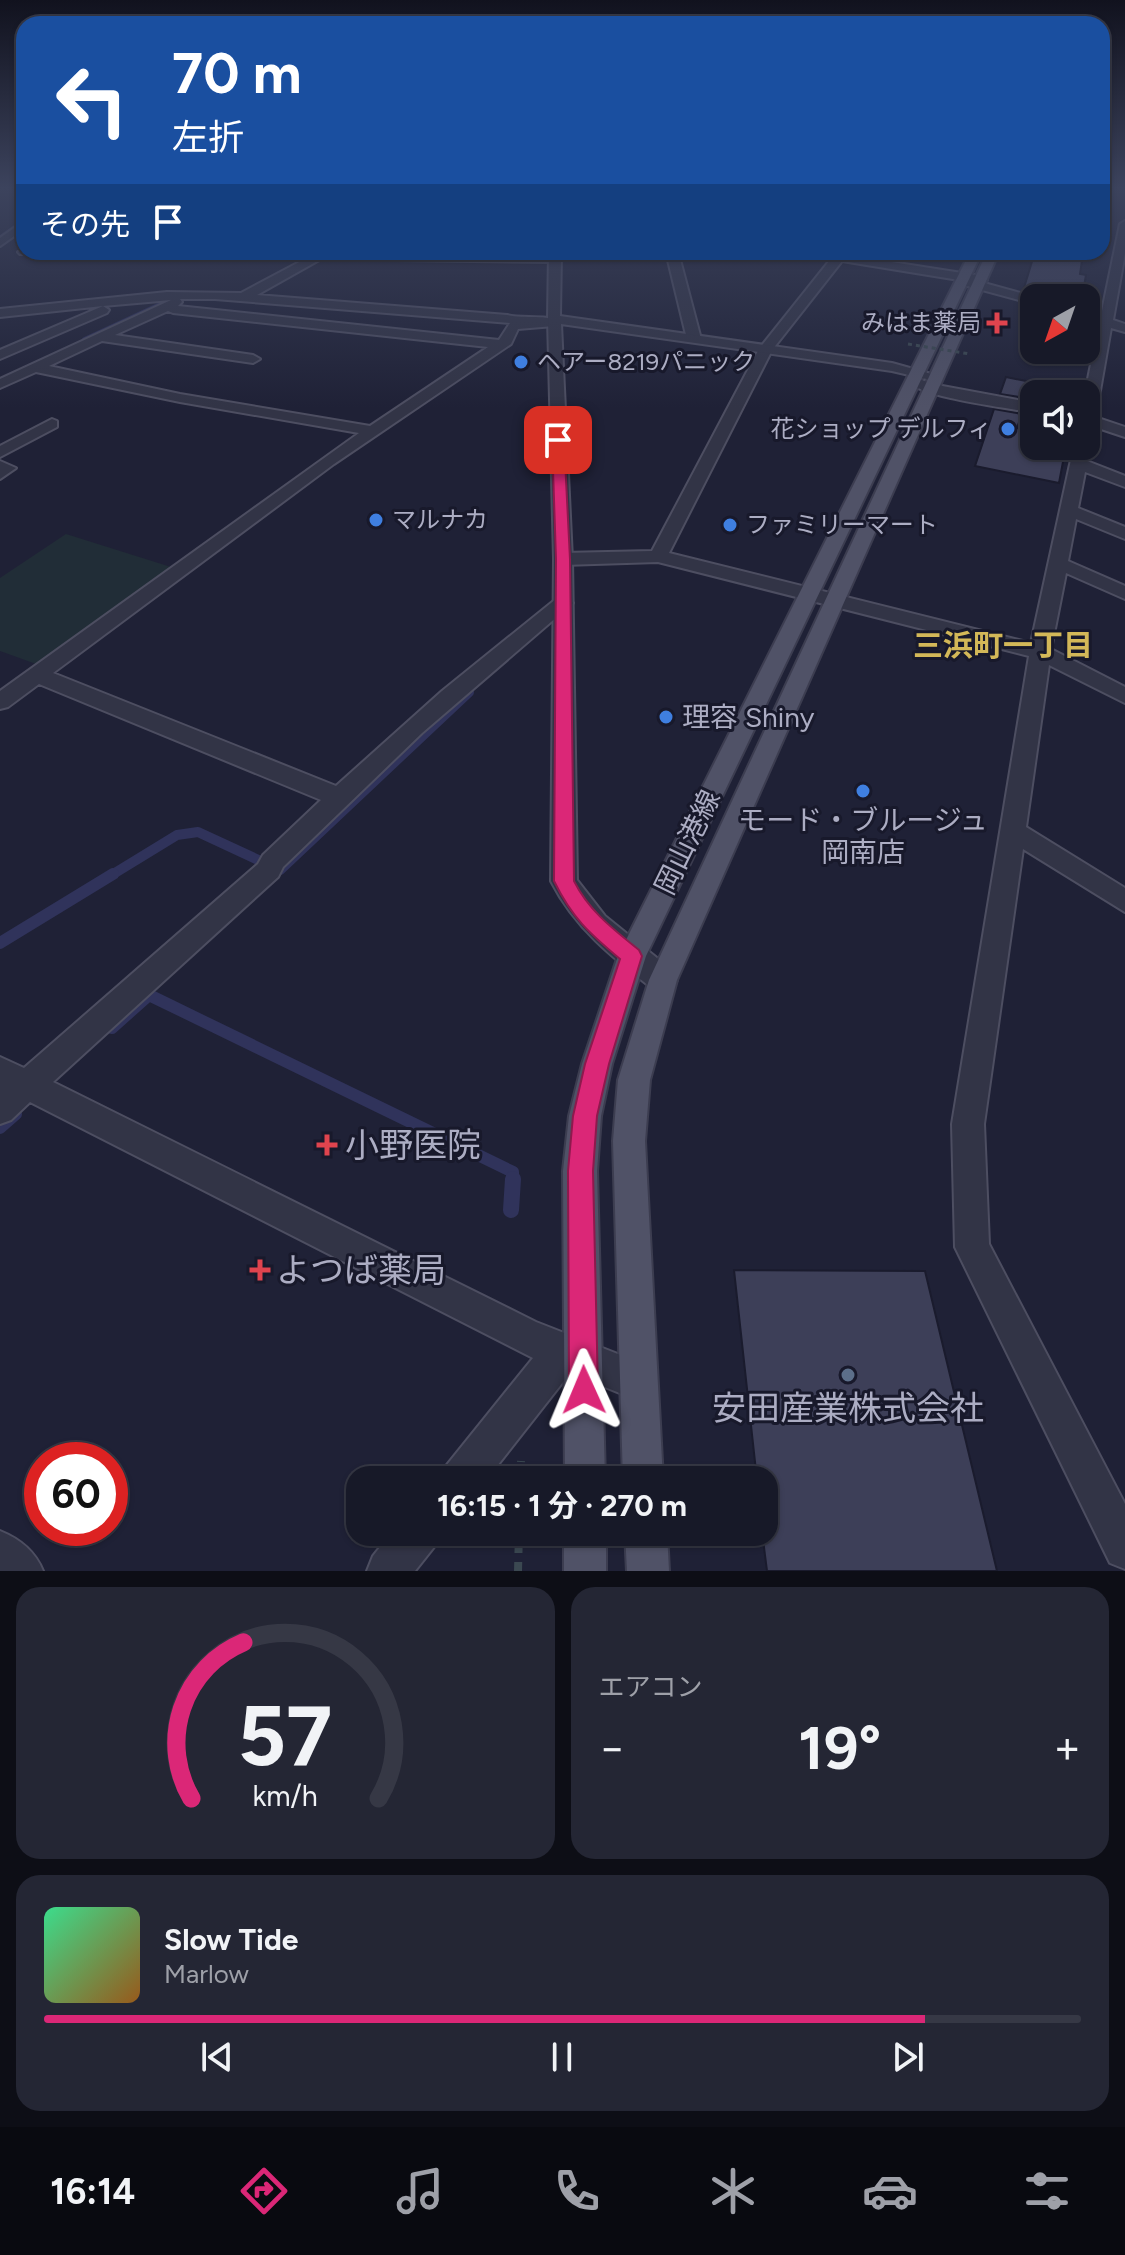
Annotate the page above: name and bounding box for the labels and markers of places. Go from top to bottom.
place label: みはま薬局 [861,308,981,337]
marker: みはま薬局 [988,314,1006,332]
place label: ヘアー8219パニック [537,347,755,376]
marker: ヘアー8219パニック [512,353,530,371]
pin [524,406,592,474]
place label: 花ショップ デルフィ [771,414,992,443]
marker: 花ショップ デルフィ [999,420,1017,438]
place label: マルナカ [392,505,488,534]
place label: ファミリーマート [746,510,938,539]
marker: マルナカ [367,511,385,529]
marker: ファミリーマート [721,516,739,534]
place label: 理容 Shiny [682,700,815,734]
marker: 理容 Shiny [657,708,675,726]
marker: モード・ブルージュ 岡南店 [854,782,872,800]
place label: モード・ブルージュ 岡南店 [738,803,988,869]
place label: 小野医院 [345,1125,481,1166]
marker: 小野医院 [316,1134,338,1156]
place label: よつば薬局 [276,1250,446,1291]
marker: よつば薬局 [251,1261,269,1279]
marker: 安田産業株式会社 [839,1366,857,1384]
place label: 安田産業株式会社 [712,1388,984,1429]

